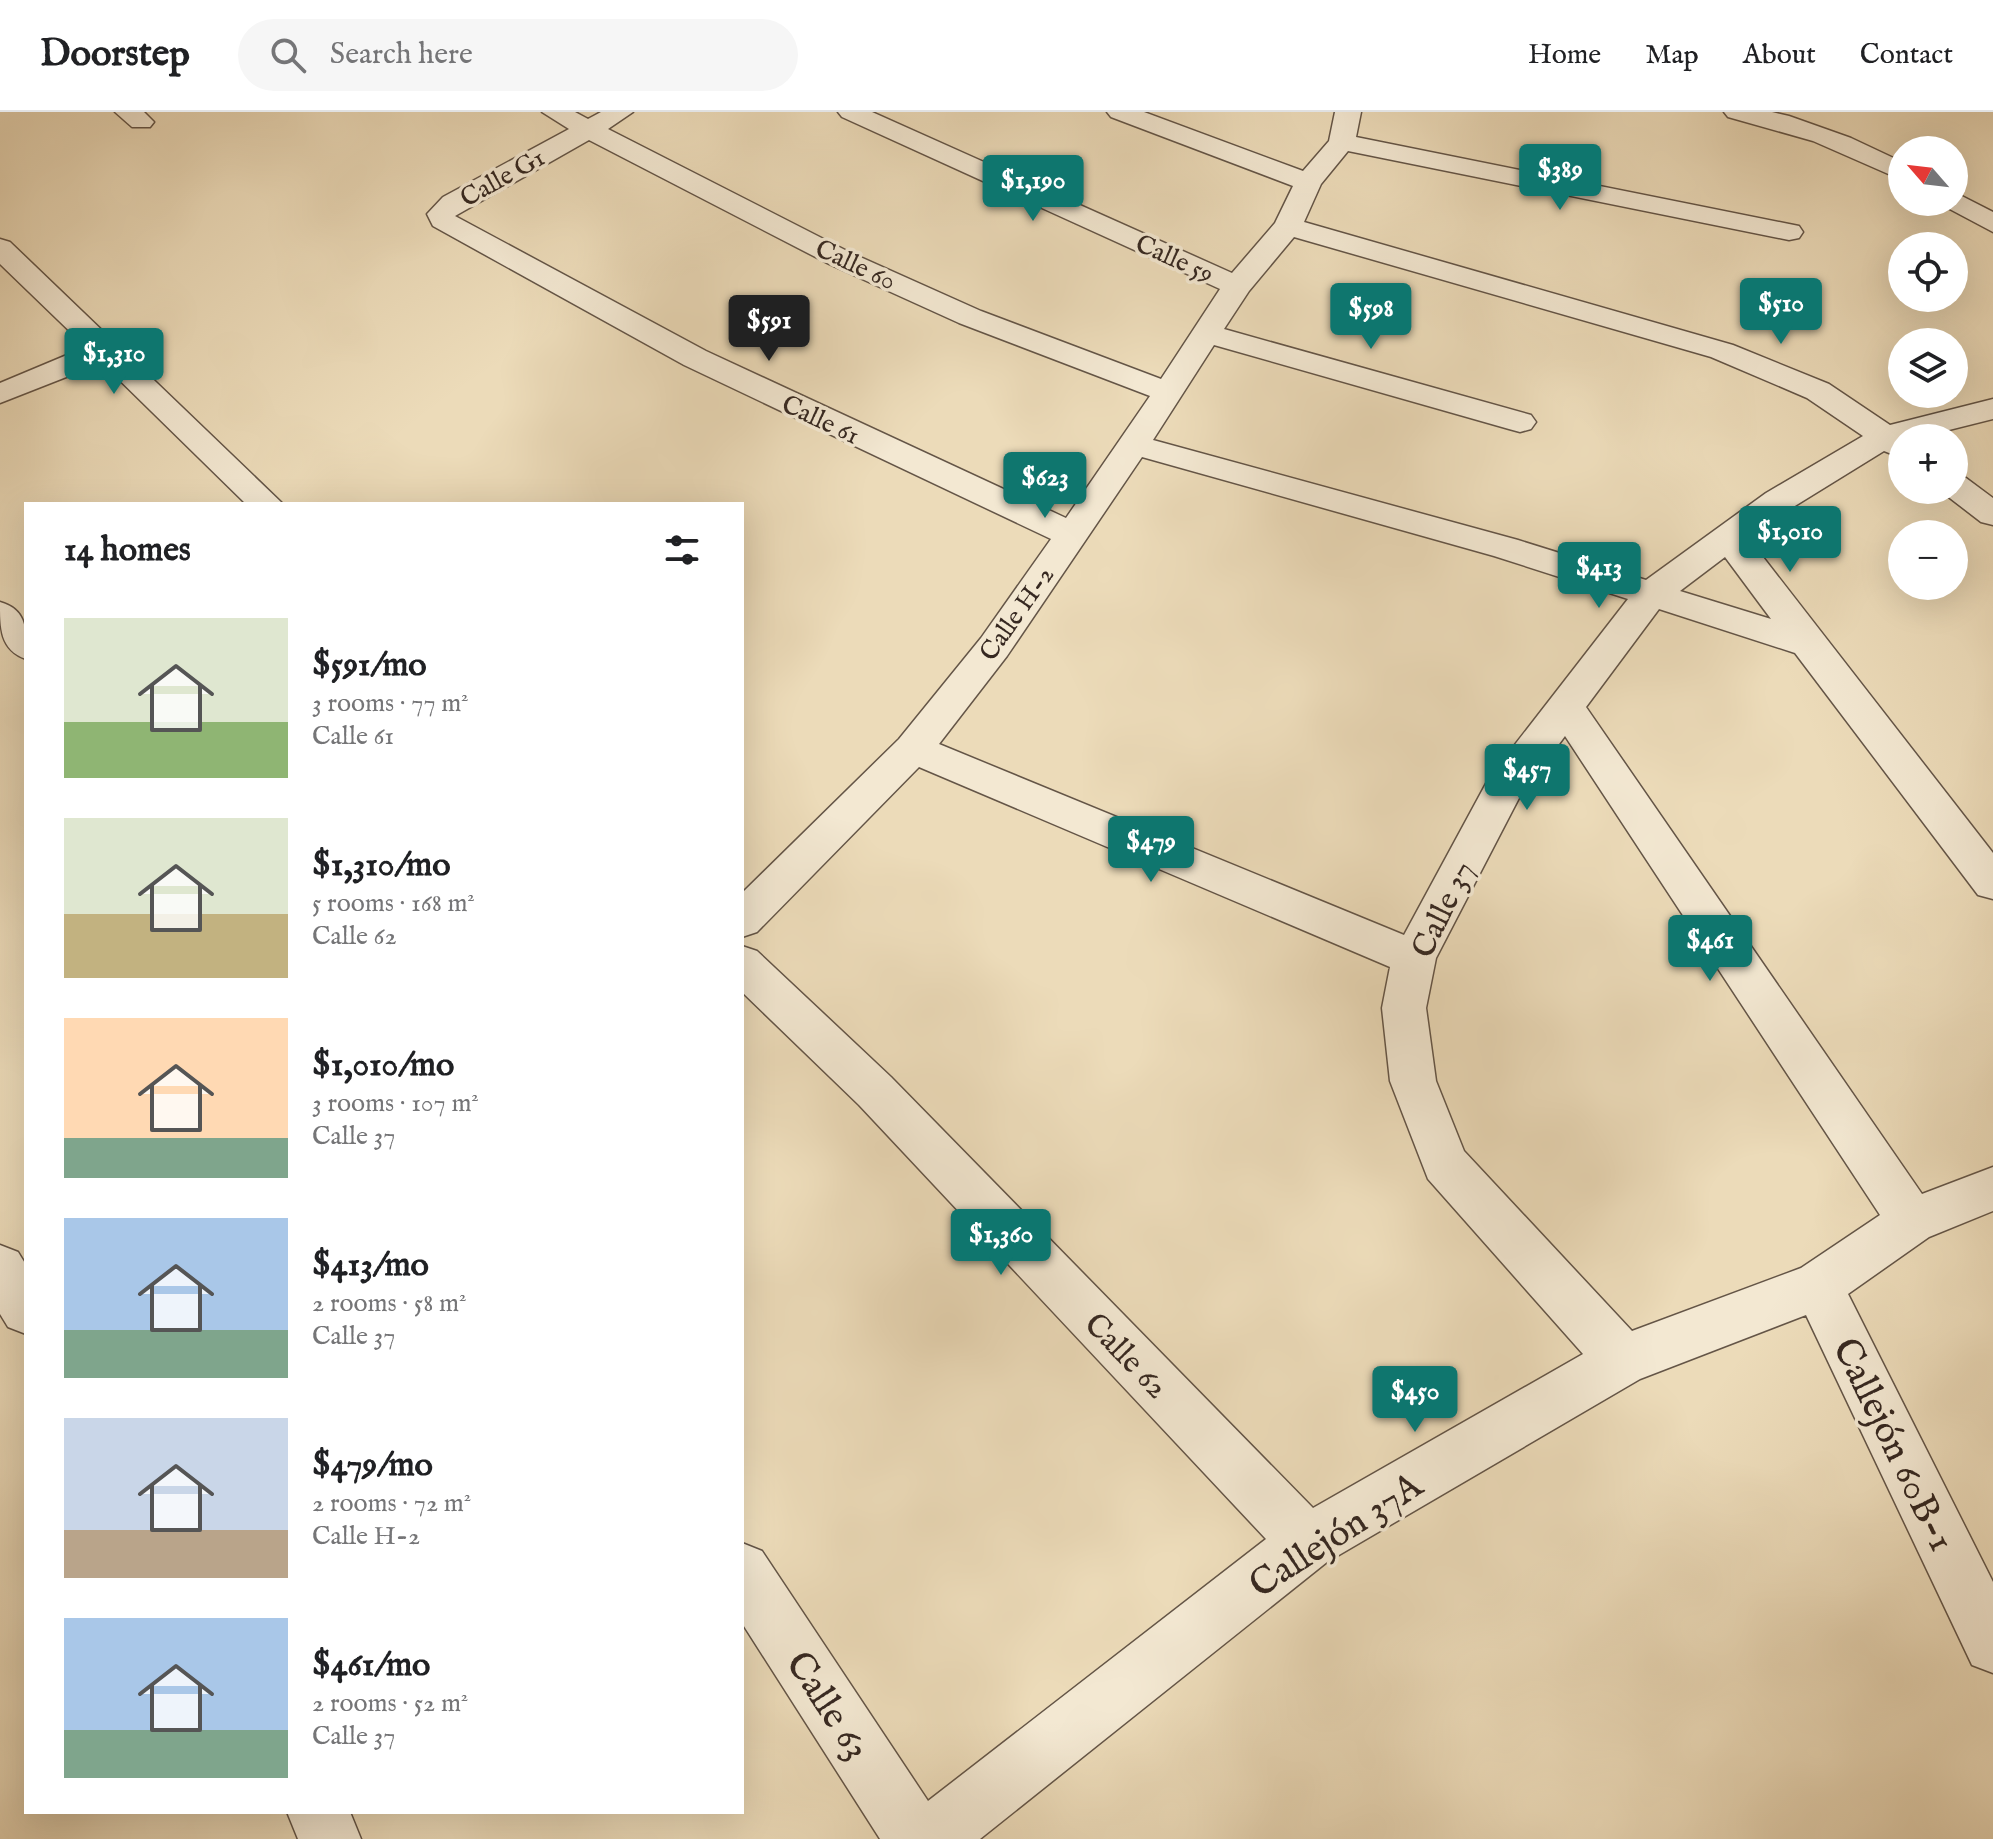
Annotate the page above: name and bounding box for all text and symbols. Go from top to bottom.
search box [238,19,798,91]
text: Doorstep [40,31,190,79]
icon: search [266,33,310,77]
text: Search here [330,36,473,74]
text: Home [1528,38,1601,73]
text: Map [1645,38,1699,73]
text: About [1743,38,1816,73]
text: Contact [1860,38,1953,73]
north arrow [1888,136,1968,216]
map controls [1888,136,1968,600]
street label: Calle G1 [455,142,551,215]
pin: $389 [1513,144,1607,212]
text: $389 [1537,153,1583,186]
pin: $1,190 [968,155,1098,223]
text: $1,190 [1001,164,1065,197]
street label: Calle 59 [1130,228,1219,291]
street label: Calle 60 [810,232,901,298]
button: locate [1888,232,1968,312]
pin: $510 [1734,278,1828,346]
pin: $598 [1324,283,1418,351]
text: $510 [1758,287,1804,320]
text: $598 [1348,292,1394,325]
pin: $591 [722,295,816,363]
text: $591 [747,304,791,337]
pin: $1,310 [49,328,179,396]
button: layers [1888,328,1968,408]
text: $1,310 [82,337,146,370]
street label: Calle 61 [776,388,865,453]
button: + [1888,424,1968,504]
pin: $623 [998,452,1092,520]
text: $623 [1021,461,1069,494]
pin: $1,010 [1725,506,1855,574]
text: $1,010 [1757,515,1823,548]
button: − [1888,520,1968,600]
icon: filters [660,528,704,572]
text: 14 homes [64,529,191,572]
pin: $413 [1552,542,1646,610]
text: $413 [1576,551,1622,584]
street label: Calle H-2 [973,560,1062,668]
text: $591/mo [312,644,427,687]
icon: home [128,650,224,746]
text: 3 rooms · 77 m² [312,687,469,720]
text: Calle 61 [312,720,394,753]
pin: $457 [1480,744,1574,812]
text: $457 [1503,753,1551,786]
pin: $479 [1104,816,1198,884]
text: $479 [1126,825,1176,858]
text: $1,310/mo [312,844,451,887]
icon: home [128,850,224,946]
street label: Calle 37 [1403,855,1485,965]
text: 5 rooms · 168 m² [312,887,475,920]
pin: $461 [1663,915,1757,983]
text: Calle 62 [312,920,397,953]
text: $461 [1686,924,1734,957]
text: $1,010/mo [312,1044,454,1087]
icon: home [128,1050,224,1146]
text: 3 rooms · 107 m² [312,1087,479,1120]
text: Calle 37 [312,1120,395,1153]
pin: $1,360 [936,1209,1066,1277]
text: $1,360 [969,1218,1033,1251]
text: $413/mo [312,1244,429,1287]
icon: home [128,1250,224,1346]
text: 2 rooms · 58 m² [312,1287,466,1320]
street label: Calle 62 [1074,1305,1176,1408]
text: Calle 37 [312,1320,395,1353]
street label: Callejón 60B-1 [1820,1331,1965,1560]
pin: $450 [1368,1366,1462,1434]
text: $450 [1390,1375,1440,1408]
text: $479/mo [312,1444,433,1487]
icon: home [128,1450,224,1546]
street label: Callejón 37A [1241,1462,1434,1610]
text: 2 rooms · 72 m² [312,1487,471,1520]
text: Calle H-2 [312,1520,420,1553]
street label: Calle 63 [774,1643,879,1770]
text: $461/mo [312,1644,430,1687]
icon: home [128,1650,224,1746]
text: 2 rooms · 52 m² [312,1687,468,1720]
text: Calle 37 [312,1720,395,1753]

